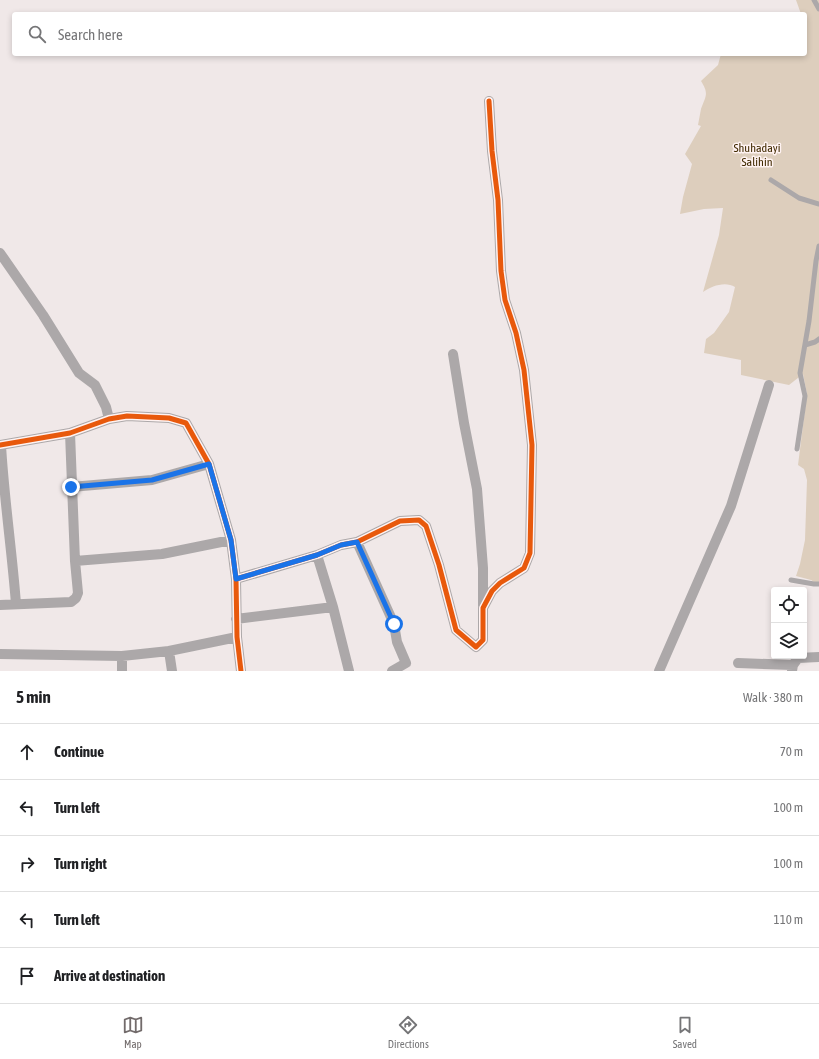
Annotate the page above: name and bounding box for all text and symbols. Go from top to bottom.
search box [12,12,807,56]
icon: search [26,23,48,45]
text: Search here [58,26,123,43]
park label: Shuhadayi Salihin [733,141,781,169]
route end [62,478,80,496]
map controls [771,587,807,659]
button: locate [771,587,807,623]
route start [385,615,403,633]
button: layers [771,623,807,659]
text: 5 min [16,687,51,707]
text: Walk · 380 m [743,690,803,705]
icon: ahead [16,741,38,763]
text: Continue [54,743,104,760]
text: 70 m [780,744,803,759]
icon: left [16,797,38,819]
text: Turn left [54,799,100,816]
text: 100 m [774,800,803,815]
icon: right [16,853,38,875]
text: Turn right [54,855,107,872]
text: 100 m [774,856,803,871]
icon: left [16,909,38,931]
text: Turn left [54,911,100,928]
text: 110 m [774,912,803,927]
icon: arrive [16,965,38,987]
text: Arrive at destination [54,967,165,984]
tab: Map [122,1014,144,1050]
tab: Directions [388,1014,429,1050]
tab: Saved [673,1014,697,1050]

